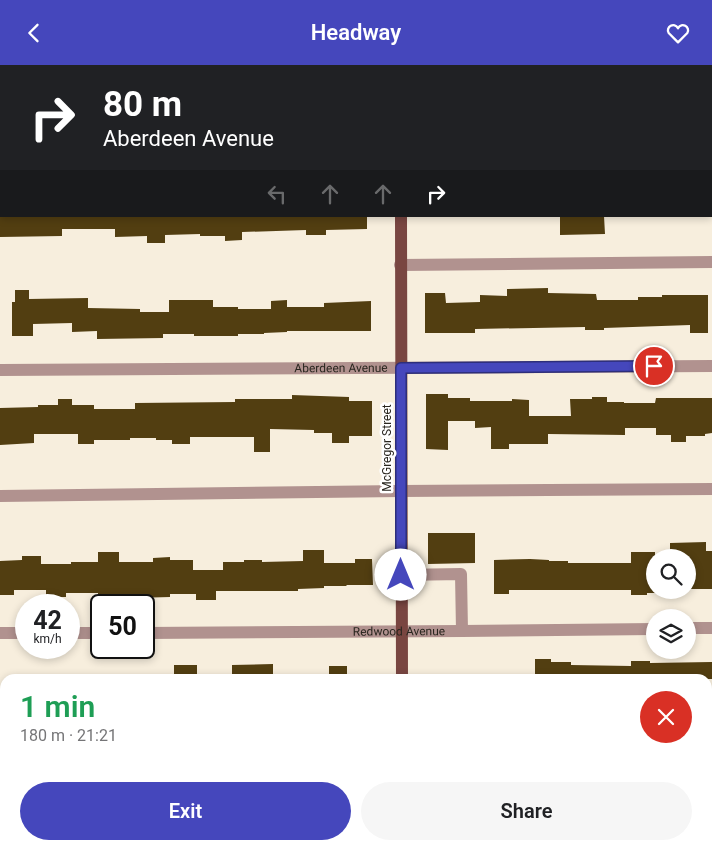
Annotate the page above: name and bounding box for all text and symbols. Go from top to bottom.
icon: back [20,19,48,47]
icon: heart [664,19,692,47]
text: Headway [311,20,401,45]
text: 80 m [103,84,182,125]
icon: right [20,85,85,150]
text: Aberdeen Avenue [103,126,274,151]
icon: left [263,180,291,208]
icon: ahead [316,180,344,208]
icon: ahead [369,180,397,208]
icon: right [422,180,450,208]
pin [633,345,675,387]
icon: arrive [640,352,668,380]
street label: Aberdeen Avenue [294,361,388,375]
street label: McGregor Street [380,404,394,492]
position arrow [374,548,426,600]
map controls [646,549,696,659]
button: search [646,549,696,599]
speed limit sign: 50 [90,594,155,659]
text: 42 [33,606,62,635]
button: layers [646,609,696,659]
street label: Redwood Avenue [353,624,445,639]
text: km/h [33,632,62,646]
text: 1 min [20,689,95,724]
button: close [640,691,692,743]
text: 180 m · 21:21 [20,726,117,745]
button: Exit [20,782,351,840]
button: Share [361,782,692,840]

